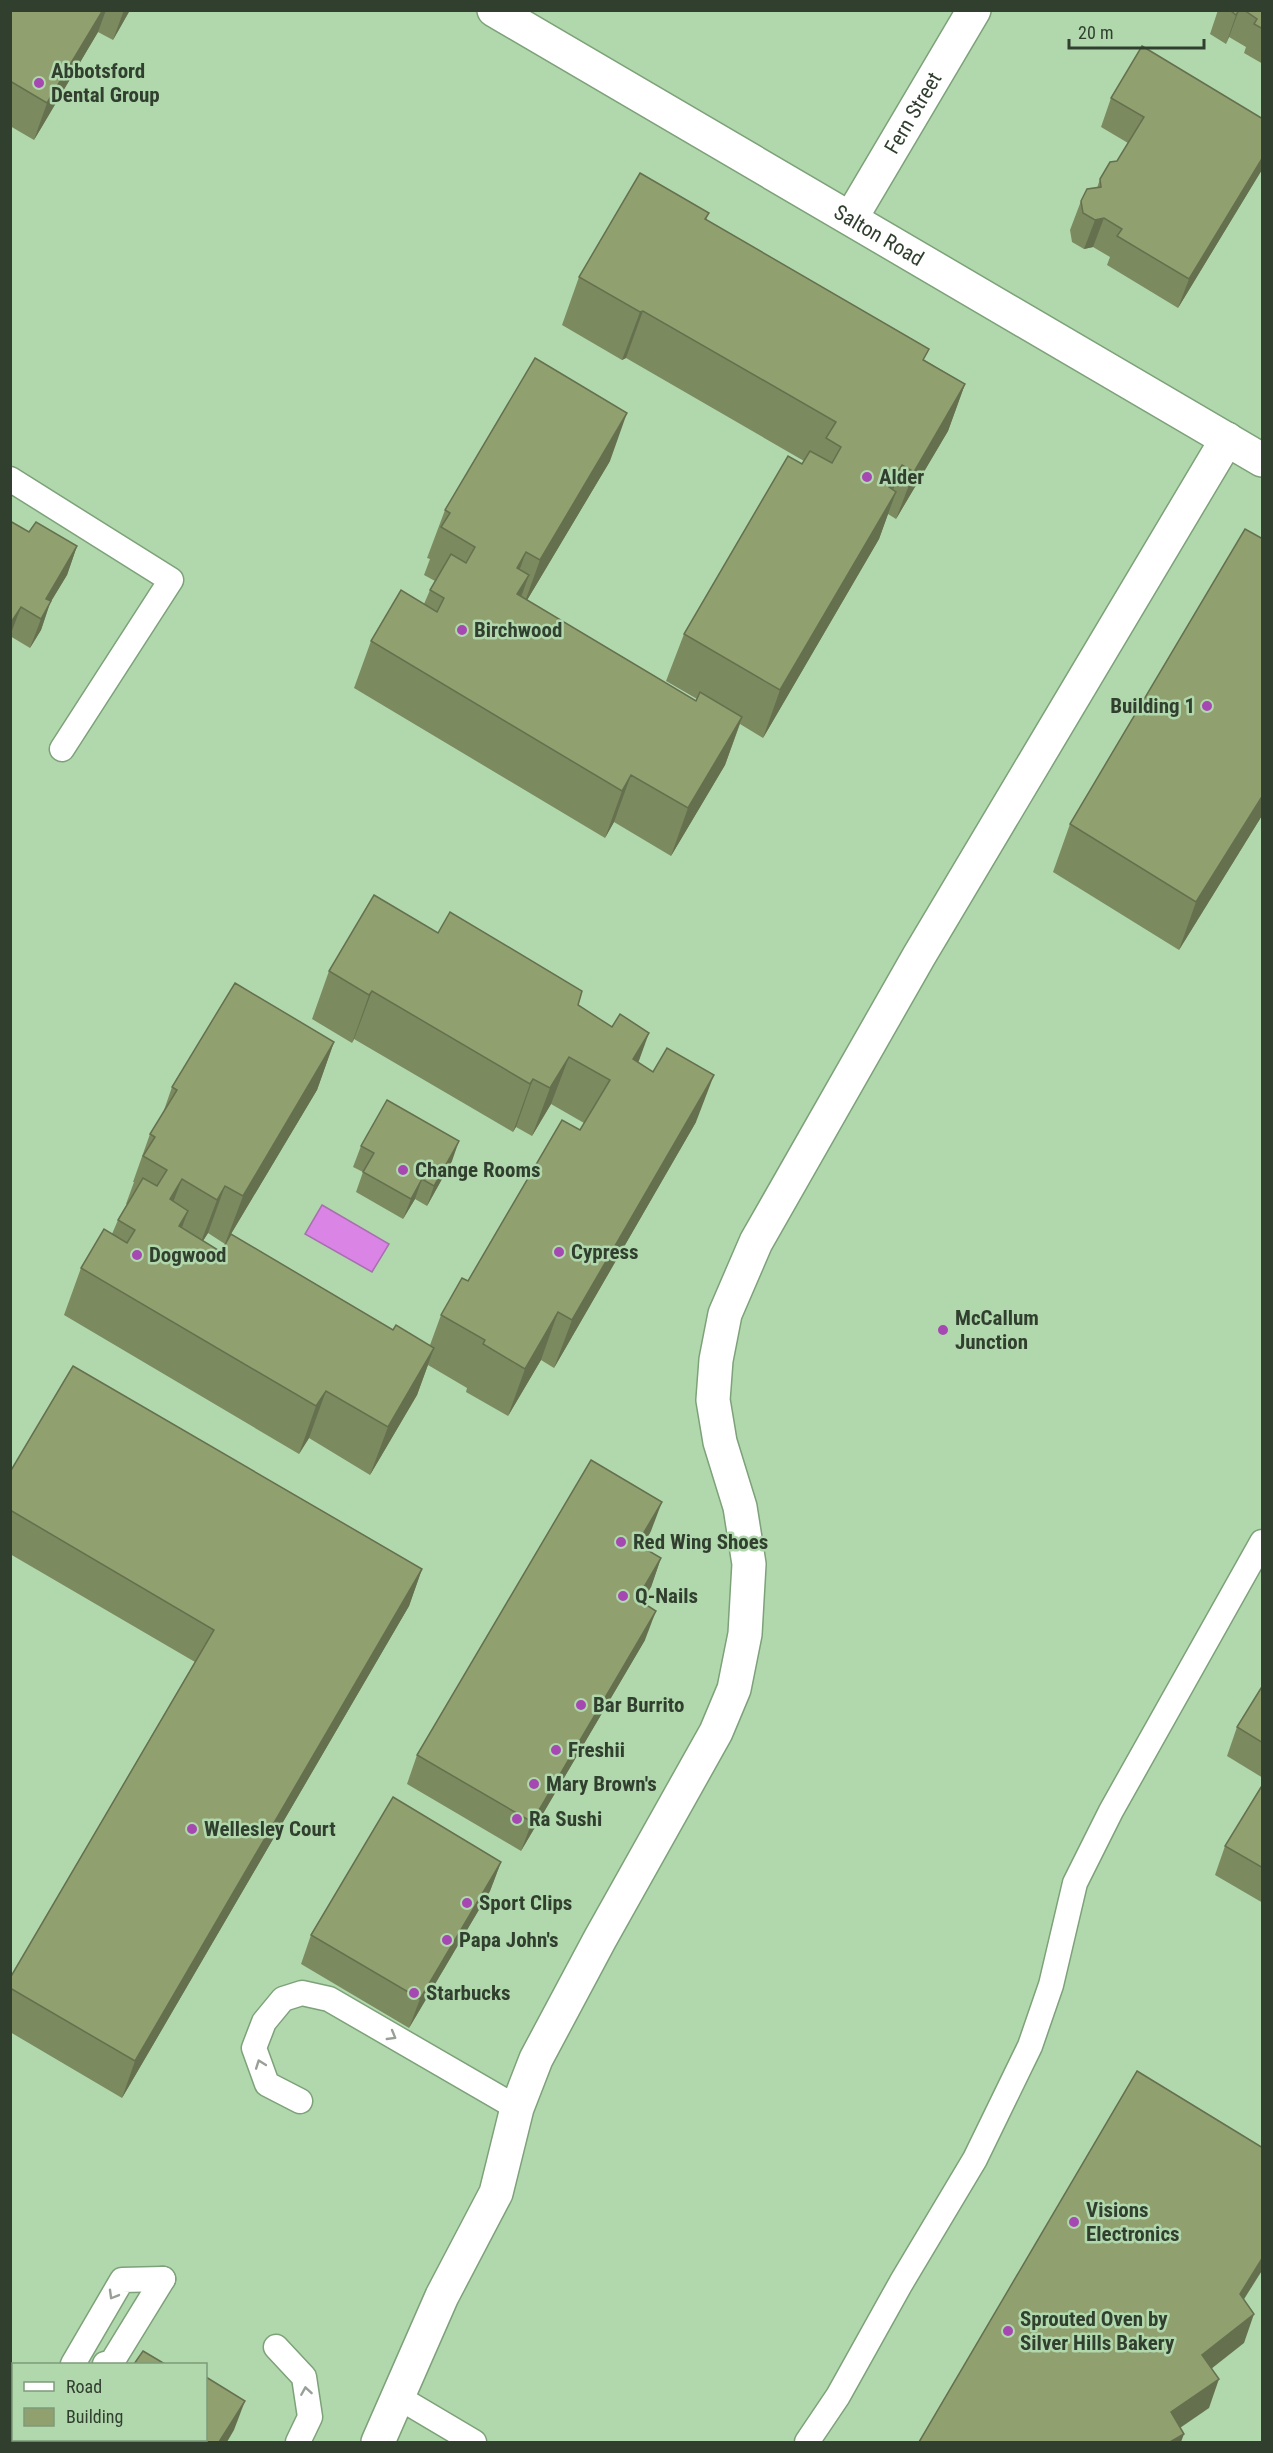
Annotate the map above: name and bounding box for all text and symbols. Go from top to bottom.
scale bar [1069,12,1204,50]
text: 20 m [1078,22,1113,43]
place label: Abbotsford Dental Group [51,59,160,107]
street label: Fern Street [880,68,946,158]
marker: Abbotsford Dental Group [32,76,46,90]
street label: Salton Road [830,200,928,271]
place label: Alder [879,465,924,489]
marker: Alder [860,470,874,484]
place label: Birchwood [474,618,562,642]
marker: Birchwood [455,623,469,637]
place label: Building 1 [1110,694,1195,718]
marker: Building 1 [1200,699,1214,713]
place label: Change Rooms [415,1158,541,1182]
marker: Change Rooms [396,1163,410,1177]
place label: Cypress [571,1240,639,1264]
place label: Dogwood [149,1243,227,1267]
marker: Cypress [552,1245,566,1259]
marker: Dogwood [130,1248,144,1262]
place label: McCallum Junction [955,1306,1039,1354]
marker: McCallum Junction [936,1323,950,1337]
place label: Red Wing Shoes [633,1530,768,1554]
marker: Red Wing Shoes [614,1535,628,1549]
place label: Q-Nails [635,1584,698,1608]
marker: Q-Nails [616,1589,630,1603]
place label: Bar Burrito [593,1693,684,1717]
marker: Bar Burrito [574,1698,588,1712]
place label: Freshii [568,1738,625,1762]
marker: Freshii [549,1743,563,1757]
place label: Mary Brown's [546,1772,657,1796]
marker: Mary Brown's [527,1777,541,1791]
place label: Ra Sushi [529,1807,602,1831]
marker: Ra Sushi [510,1812,524,1826]
place label: Wellesley Court [204,1817,336,1841]
marker: Wellesley Court [185,1822,199,1836]
place label: Sport Clips [479,1891,572,1915]
marker: Sport Clips [460,1896,474,1910]
place label: Papa John's [459,1928,558,1952]
marker: Papa John's [440,1933,454,1947]
place label: Starbucks [426,1981,511,2005]
marker: Starbucks [407,1986,421,2000]
one-way arrow [386,2028,396,2040]
one-way arrow [255,2059,267,2070]
place label: Visions Electronics [1086,2198,1180,2246]
marker: Visions Electronics [1067,2215,1081,2229]
one-way arrow [109,2289,121,2299]
place label: Sprouted Oven by Silver Hills Bakery [1020,2307,1175,2355]
marker: Sprouted Oven by Silver Hills Bakery [1001,2324,1015,2338]
legend [12,2363,207,2441]
text: Road [66,2376,102,2397]
one-way arrow [300,2386,312,2395]
text: Building [66,2406,123,2427]

